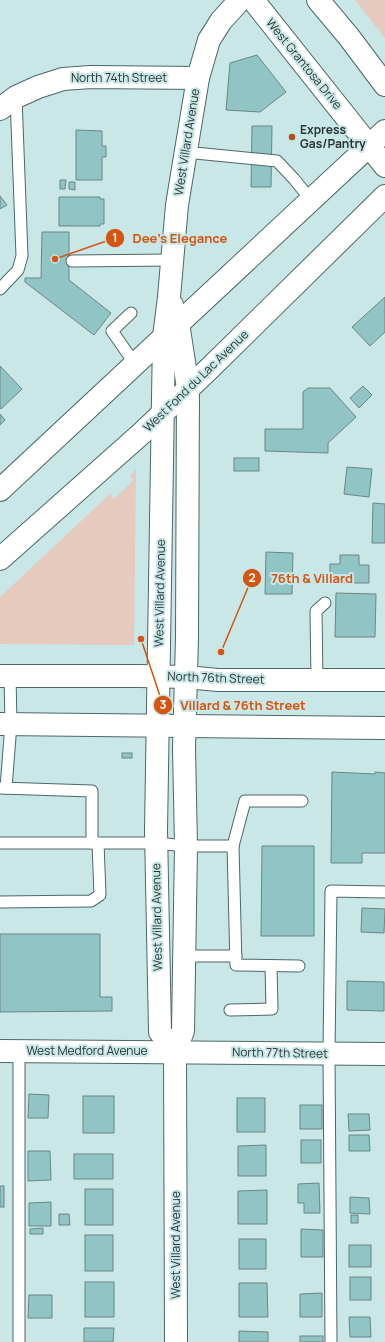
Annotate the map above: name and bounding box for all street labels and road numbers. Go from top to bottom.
street label: West Grantosa Drive [262,15,346,113]
street label: North 74th Street [71,69,167,86]
street label: West Villard Avenue [170,87,203,197]
street label: West Fond du Lac Avenue [139,326,252,435]
street label: West Villard Avenue [150,539,169,647]
street label: North 76th Street [167,667,265,688]
street label: West Villard Avenue [147,863,166,971]
street label: West Medford Avenue [26,1042,148,1059]
street label: North 77th Street [232,1043,328,1062]
street label: West Villard Avenue [167,1191,184,1299]

